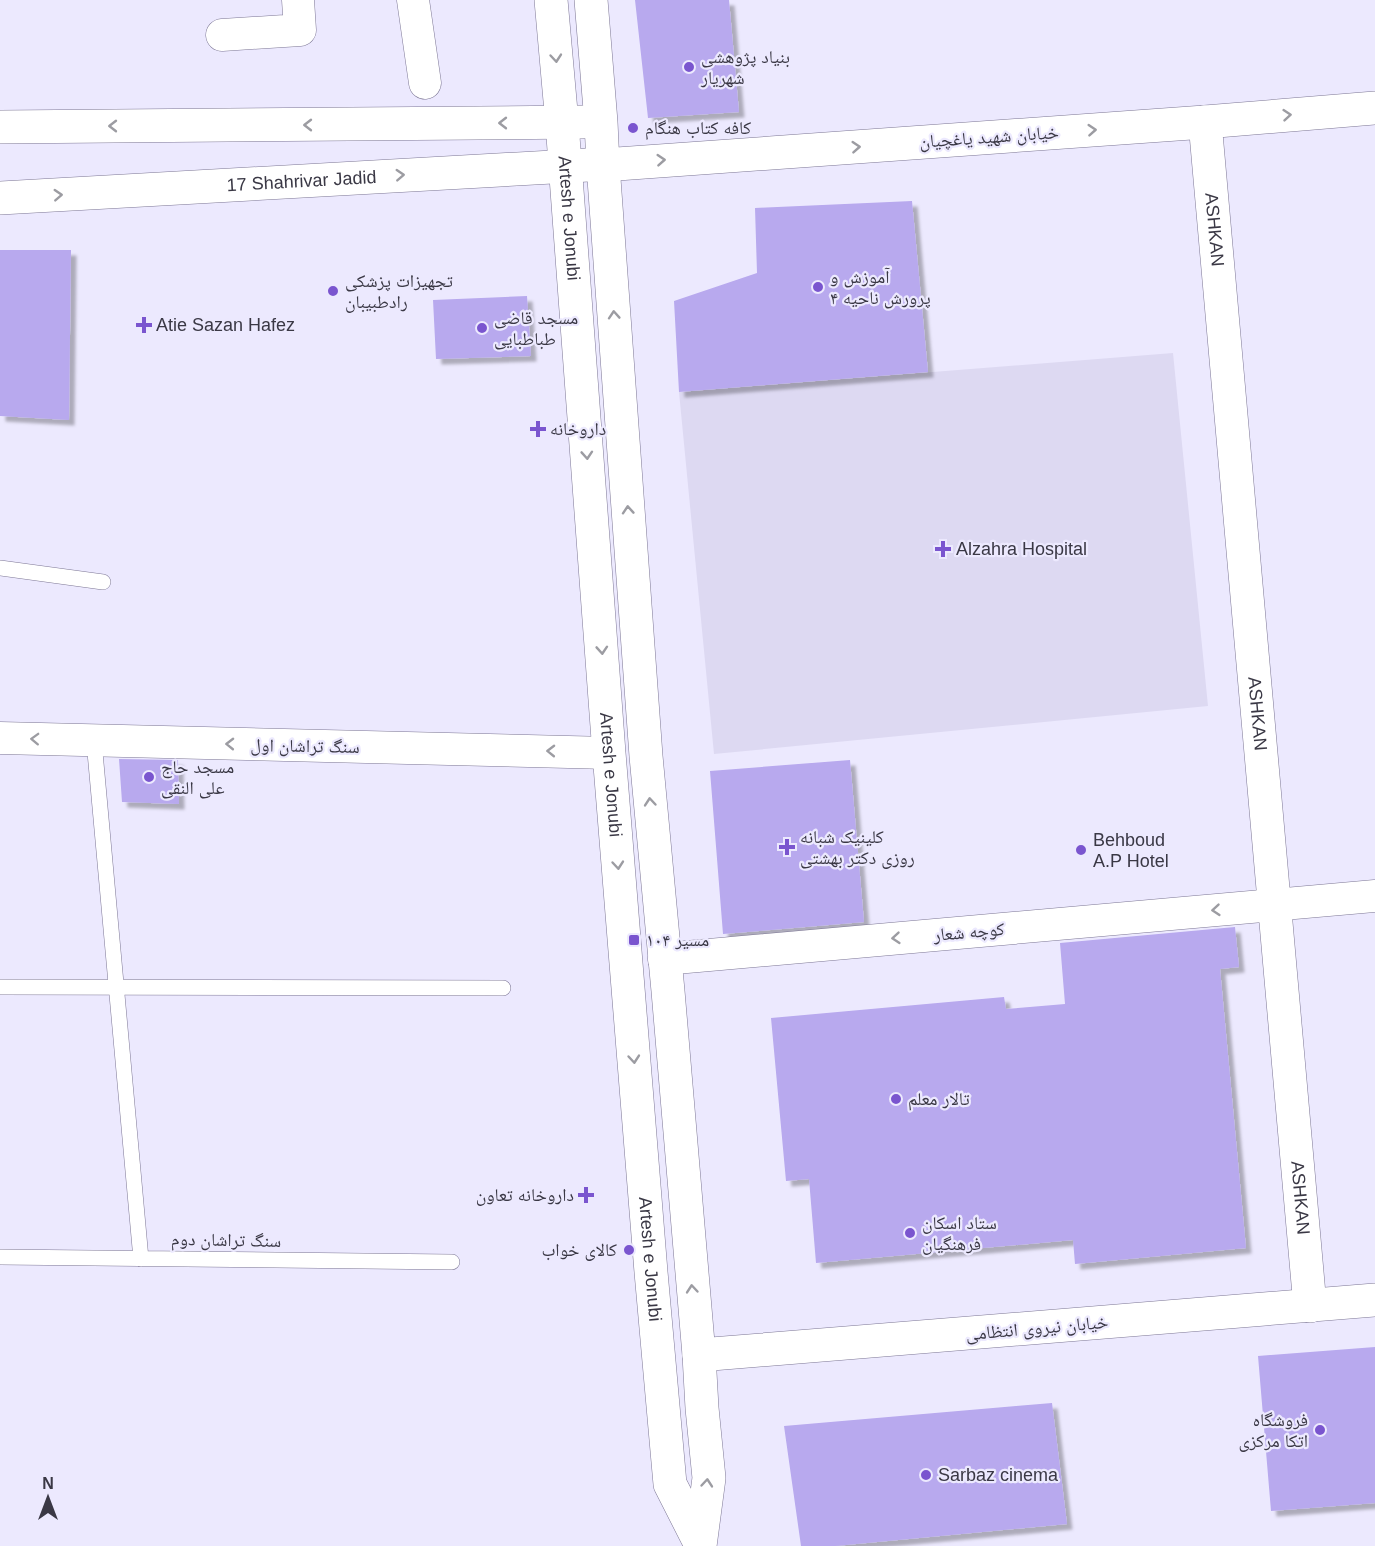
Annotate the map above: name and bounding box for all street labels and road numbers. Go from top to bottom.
street label: خیابان شهید یاغچیان [919,122,1059,153]
street label: Artesh e Jonubi [554,155,584,281]
street label: 17 Shahrivar Jadid [226,167,377,195]
street label: ASHKAN [1201,192,1228,267]
street label: ASHKAN [1244,676,1271,751]
street label: Artesh e Jonubi [596,712,626,838]
street label: سنگ تراشان اول [250,735,360,758]
street label: کوچه شعار [932,919,1006,946]
street label: ASHKAN [1287,1160,1314,1236]
street label: Artesh e Jonubi [635,1196,665,1322]
street label: سنگ تراشان دوم [171,1229,281,1253]
street label: خیابان نیروی انتظامی [965,1312,1109,1345]

